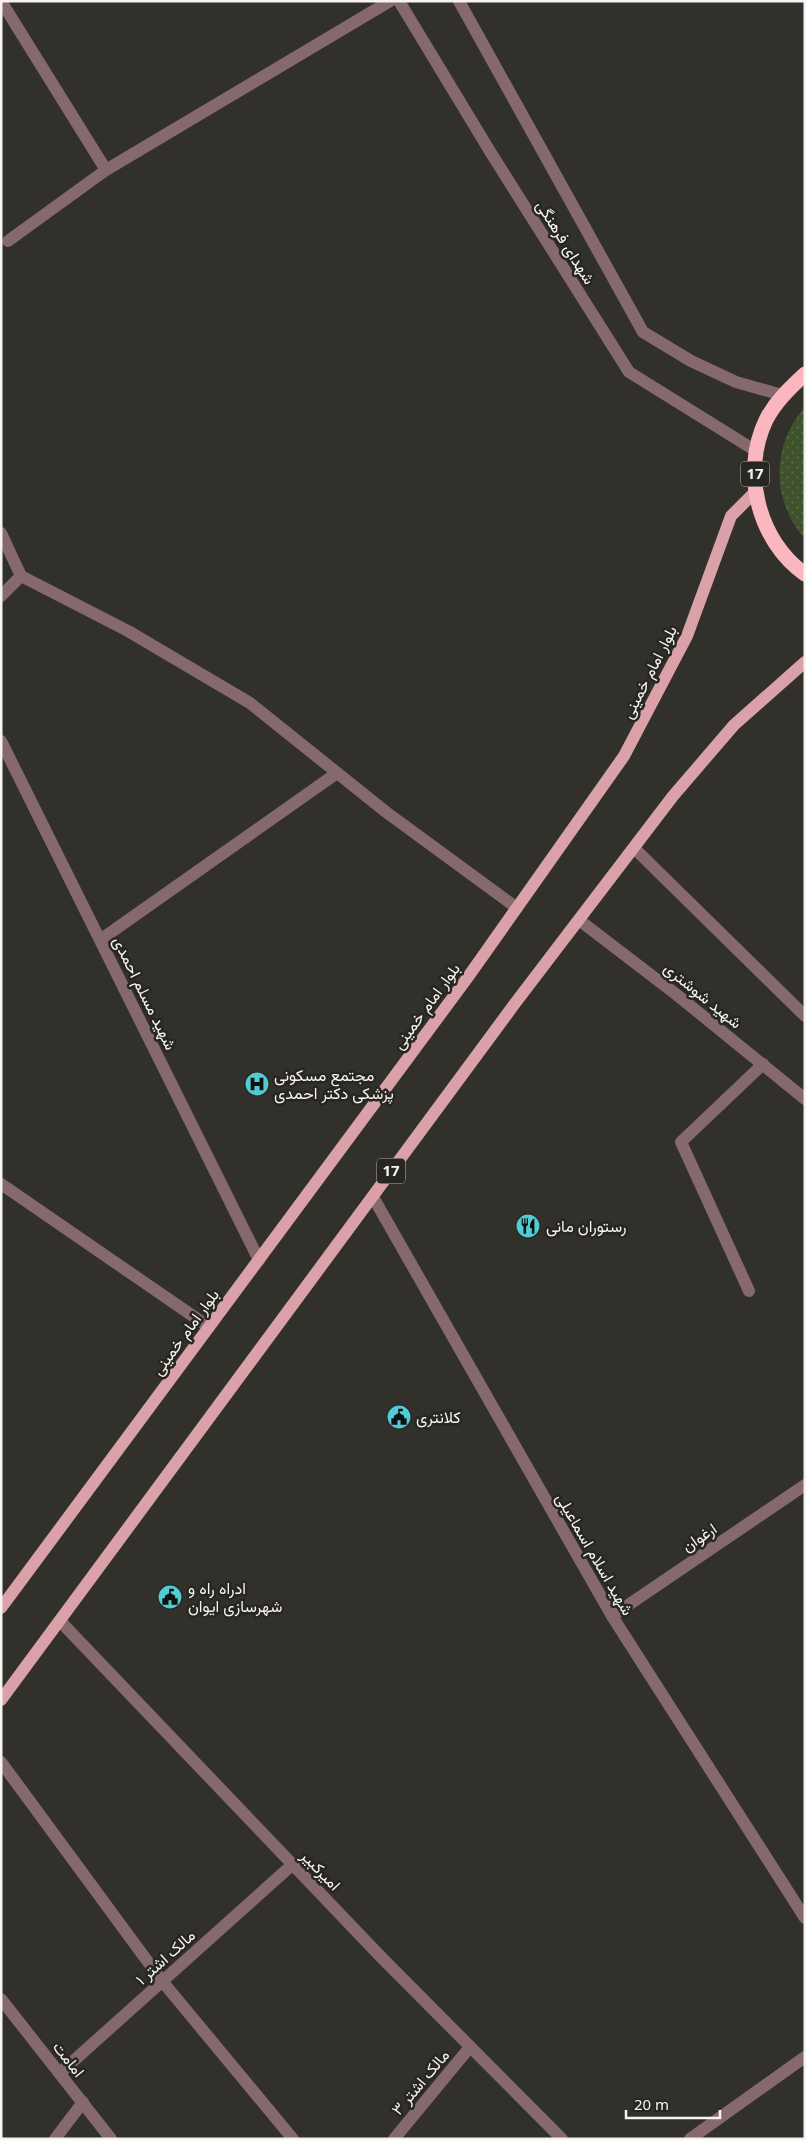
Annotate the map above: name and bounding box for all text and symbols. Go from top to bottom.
street label: شهدای فرهنگی [531,196,601,288]
road number: 17 [741,462,769,486]
street label: بلوار امام خمینی [616,622,682,722]
street label: شهید مسلم احمدی [108,933,182,1053]
street label: شهید شوشتری [659,957,747,1033]
street label: بلوار امام خمینی [387,958,465,1054]
place label: مجتمع مسکونی پزشکی دکتر احمدی [274,1064,394,1105]
hospital icon: مجتمع مسکونی پزشکی دکتر احمدی [244,1071,270,1097]
road number: 17 [377,1158,405,1184]
restaurant icon: رستوران مانی [515,1213,541,1239]
place label: رستوران مانی [546,1215,626,1237]
street label: بلوار امام خمینی [146,1284,224,1380]
public building icon: کلانتری [386,1404,412,1430]
place label: کلانتری [416,1406,461,1428]
street label: شهید اسلام اسماعیلی [551,1489,639,1619]
street label: ارغوان [677,1517,721,1557]
place label: ادراه راه و شهرسازی ایوان [188,1577,282,1617]
public building icon: ادراه راه و شهرسازی ایوان [157,1584,183,1610]
street label: امیرکبیر [296,1844,346,1895]
street label: مالک اشتر ۱ [130,1924,200,1990]
street label: امامت [48,2037,90,2081]
street label: مالک اشتر ۳ [386,2044,454,2120]
scale bar [626,2088,720,2120]
text: 20 m [634,2094,669,2114]

